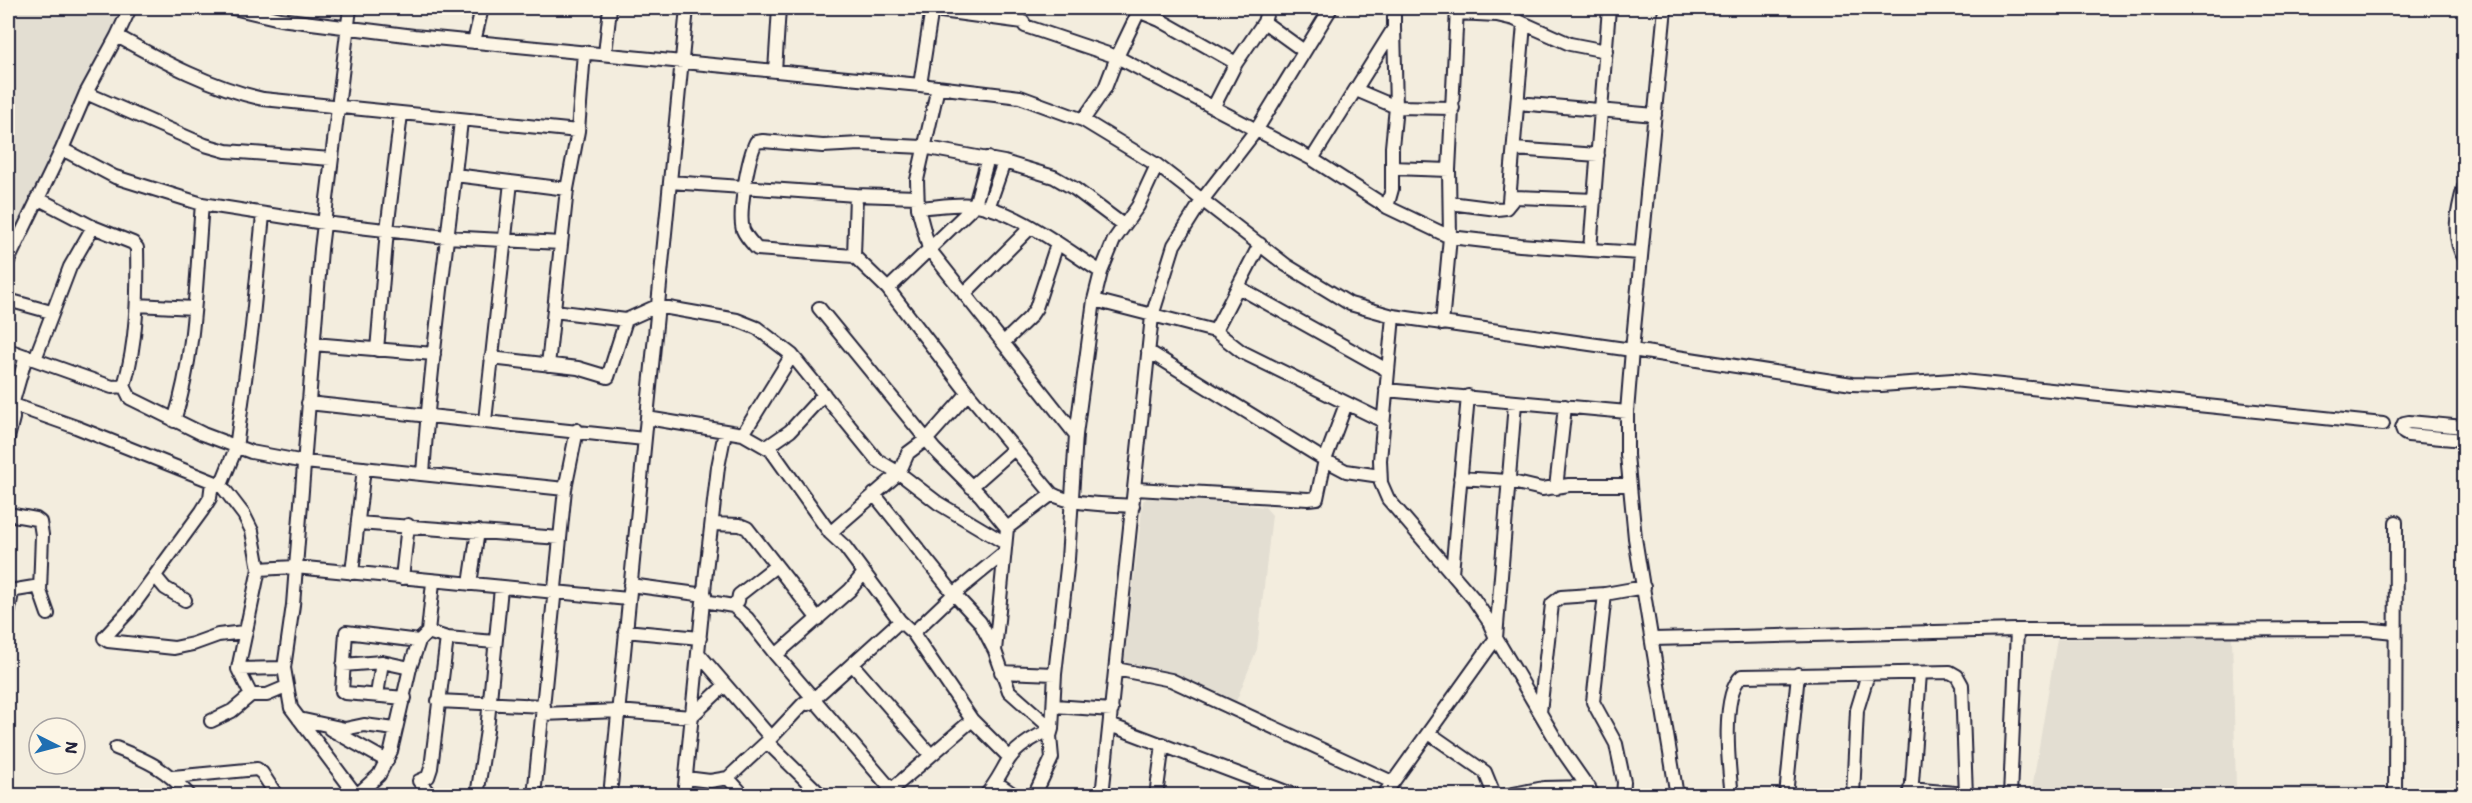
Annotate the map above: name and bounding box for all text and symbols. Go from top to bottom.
north arrow [27,716,87,776]
text: N [60,740,83,755]

